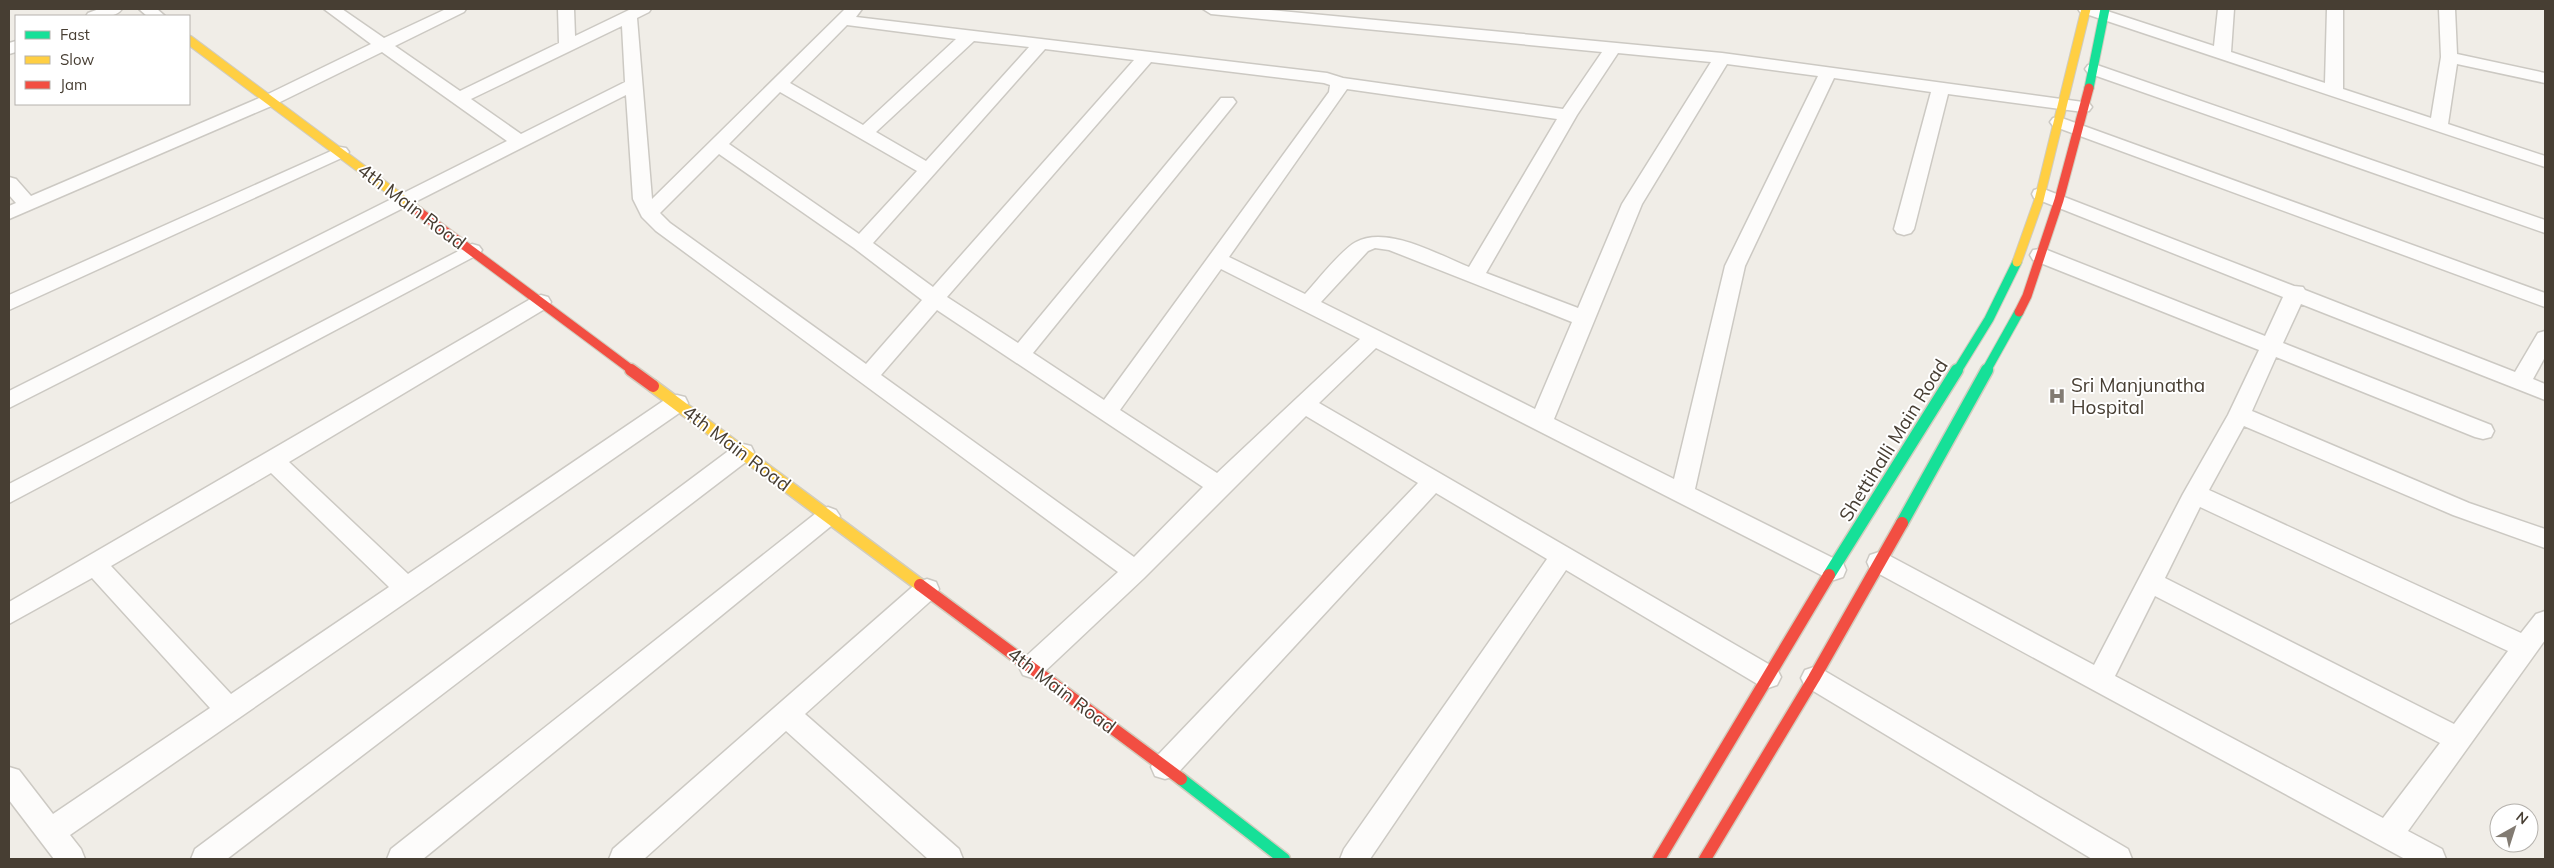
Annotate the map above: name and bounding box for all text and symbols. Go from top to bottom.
legend [15,15,190,105]
text: Fast [60,25,90,44]
text: Slow [60,50,94,69]
text: Jam [60,75,87,94]
street label: 4th Main Road [353,158,471,254]
street label: Shettihalli Main Road [1833,354,1953,526]
place label: Sri Manjunatha Hospital [2071,373,2205,419]
hospital icon: Sri Manjunatha Hospital [2047,386,2067,406]
street label: 4th Main Road [678,400,796,496]
street label: 4th Main Road [1003,642,1121,738]
north arrow [2489,803,2539,853]
text: N [2512,808,2532,828]

